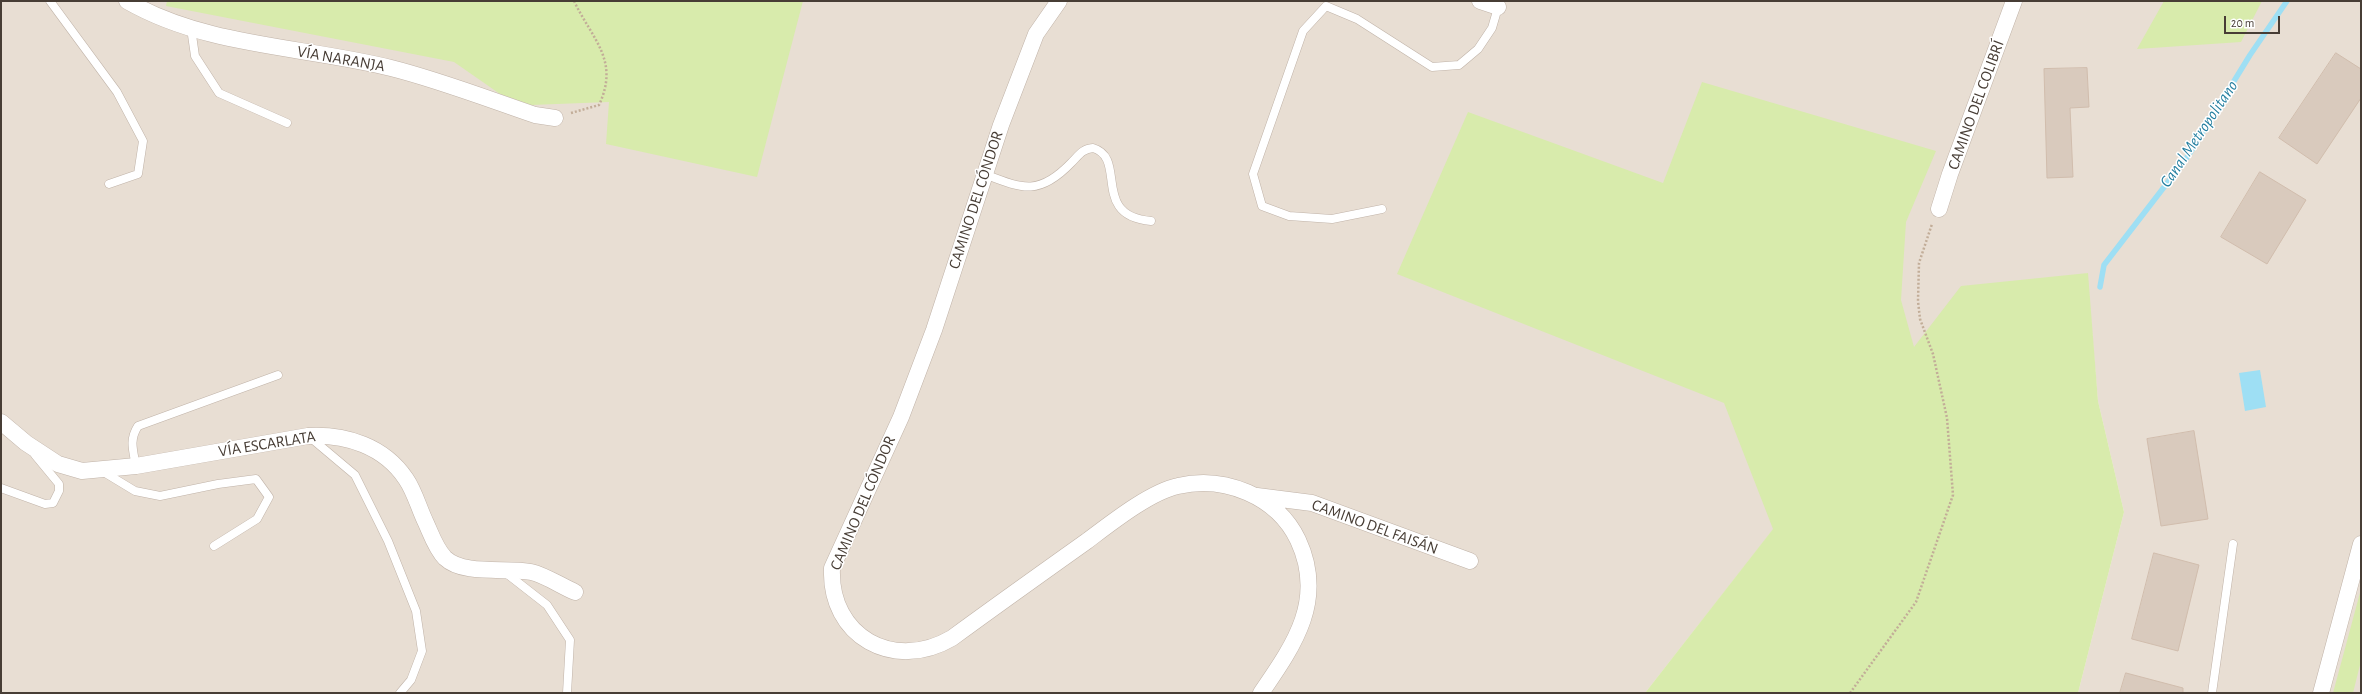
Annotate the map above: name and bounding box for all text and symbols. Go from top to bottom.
scale bar [2226,8,2282,34]
text: 20 m [2231,17,2254,29]
street label: CAMINO DEL COLIBRÍ [1944,38,2008,172]
street label: VÍA NARANJA [296,42,386,76]
water label: Canal Metropolitano [2156,77,2242,191]
street label: CAMINO DEL CÓNDOR [945,129,1007,271]
street label: VÍA ESCARLATA [217,427,317,461]
street label: CAMINO DEL CÓNDOR [826,433,900,573]
street label: CAMINO DEL FAISÁN [1309,495,1441,559]

